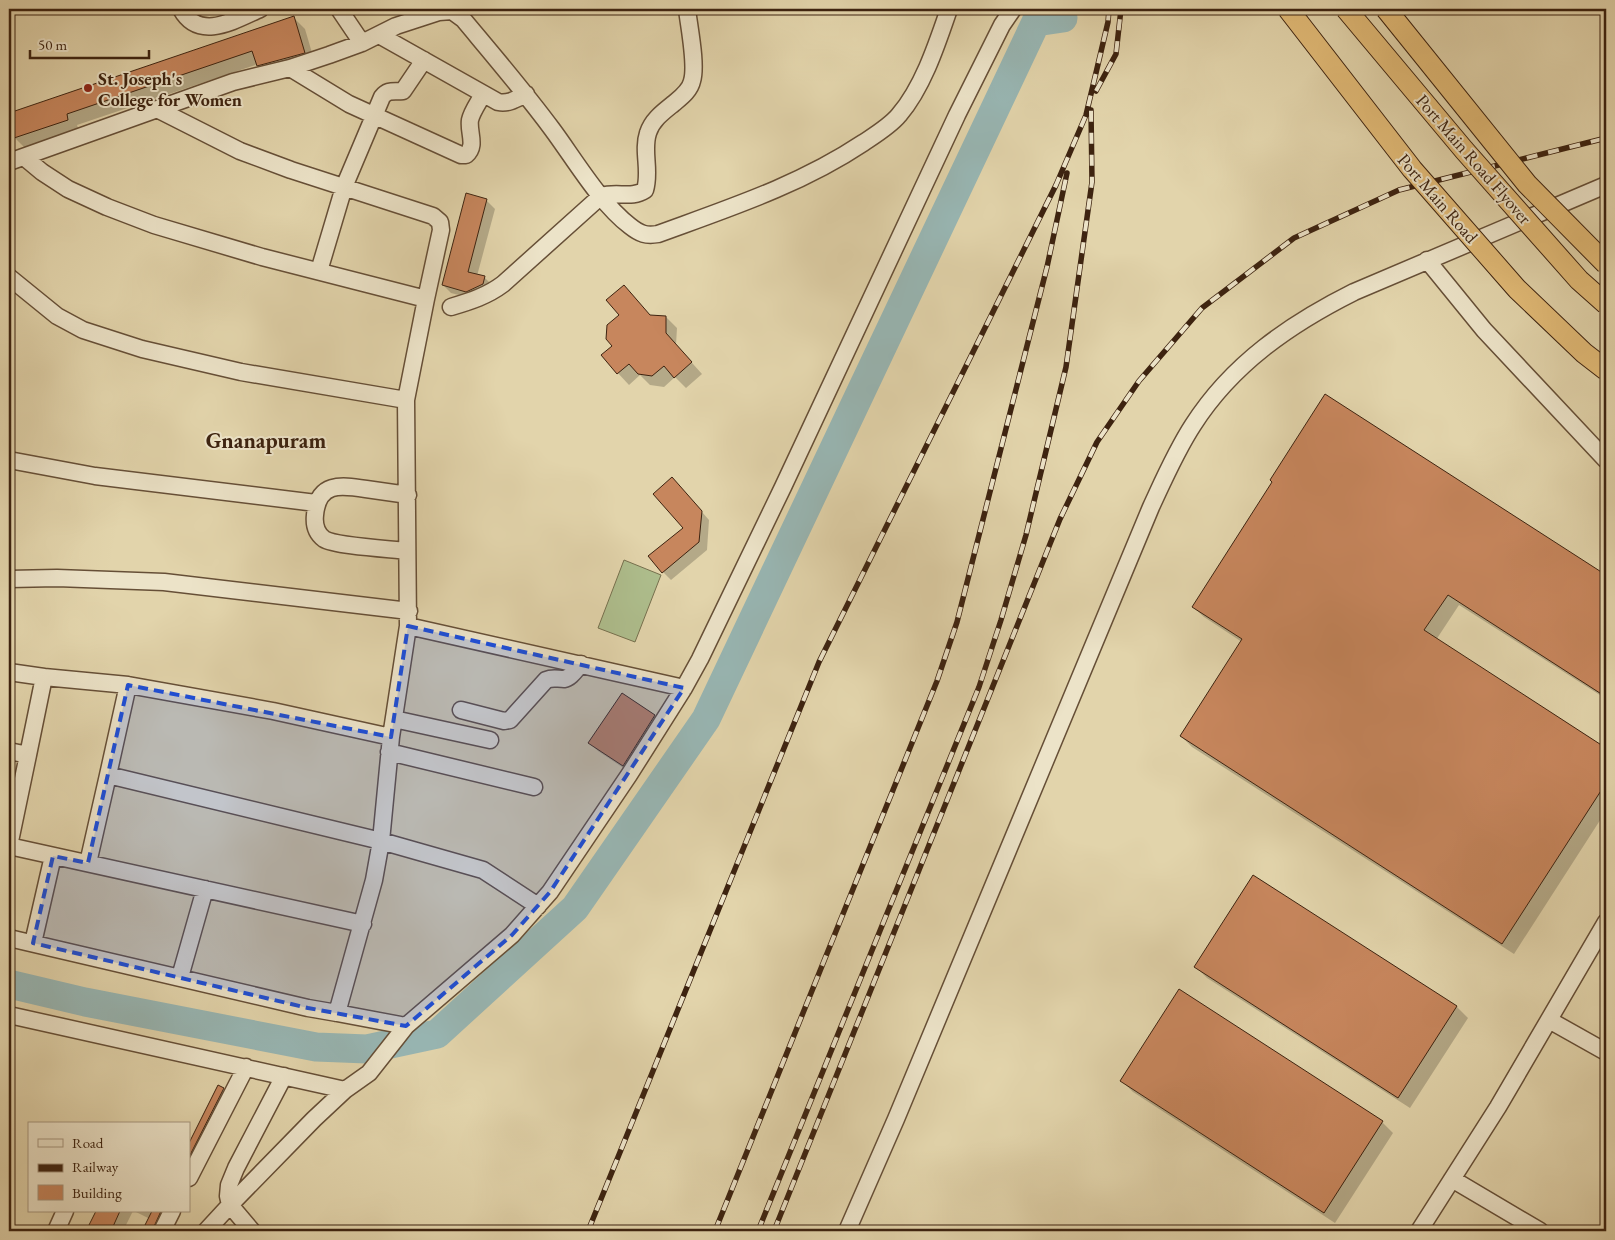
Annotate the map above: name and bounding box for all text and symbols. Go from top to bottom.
scale bar [30,28,149,60]
text: 50 m [38,35,67,54]
place label: St. Joseph's College for Women [98,67,242,111]
marker: St. Joseph's College for Women [82,82,94,94]
street label: Port Main Road Flyover [1412,90,1536,228]
street label: Port Main Road [1393,149,1483,247]
district label: Gnanapuram [206,426,326,455]
legend [28,1122,190,1212]
text: Road [72,1133,104,1152]
text: Railway [72,1157,119,1176]
text: Building [72,1183,122,1202]

